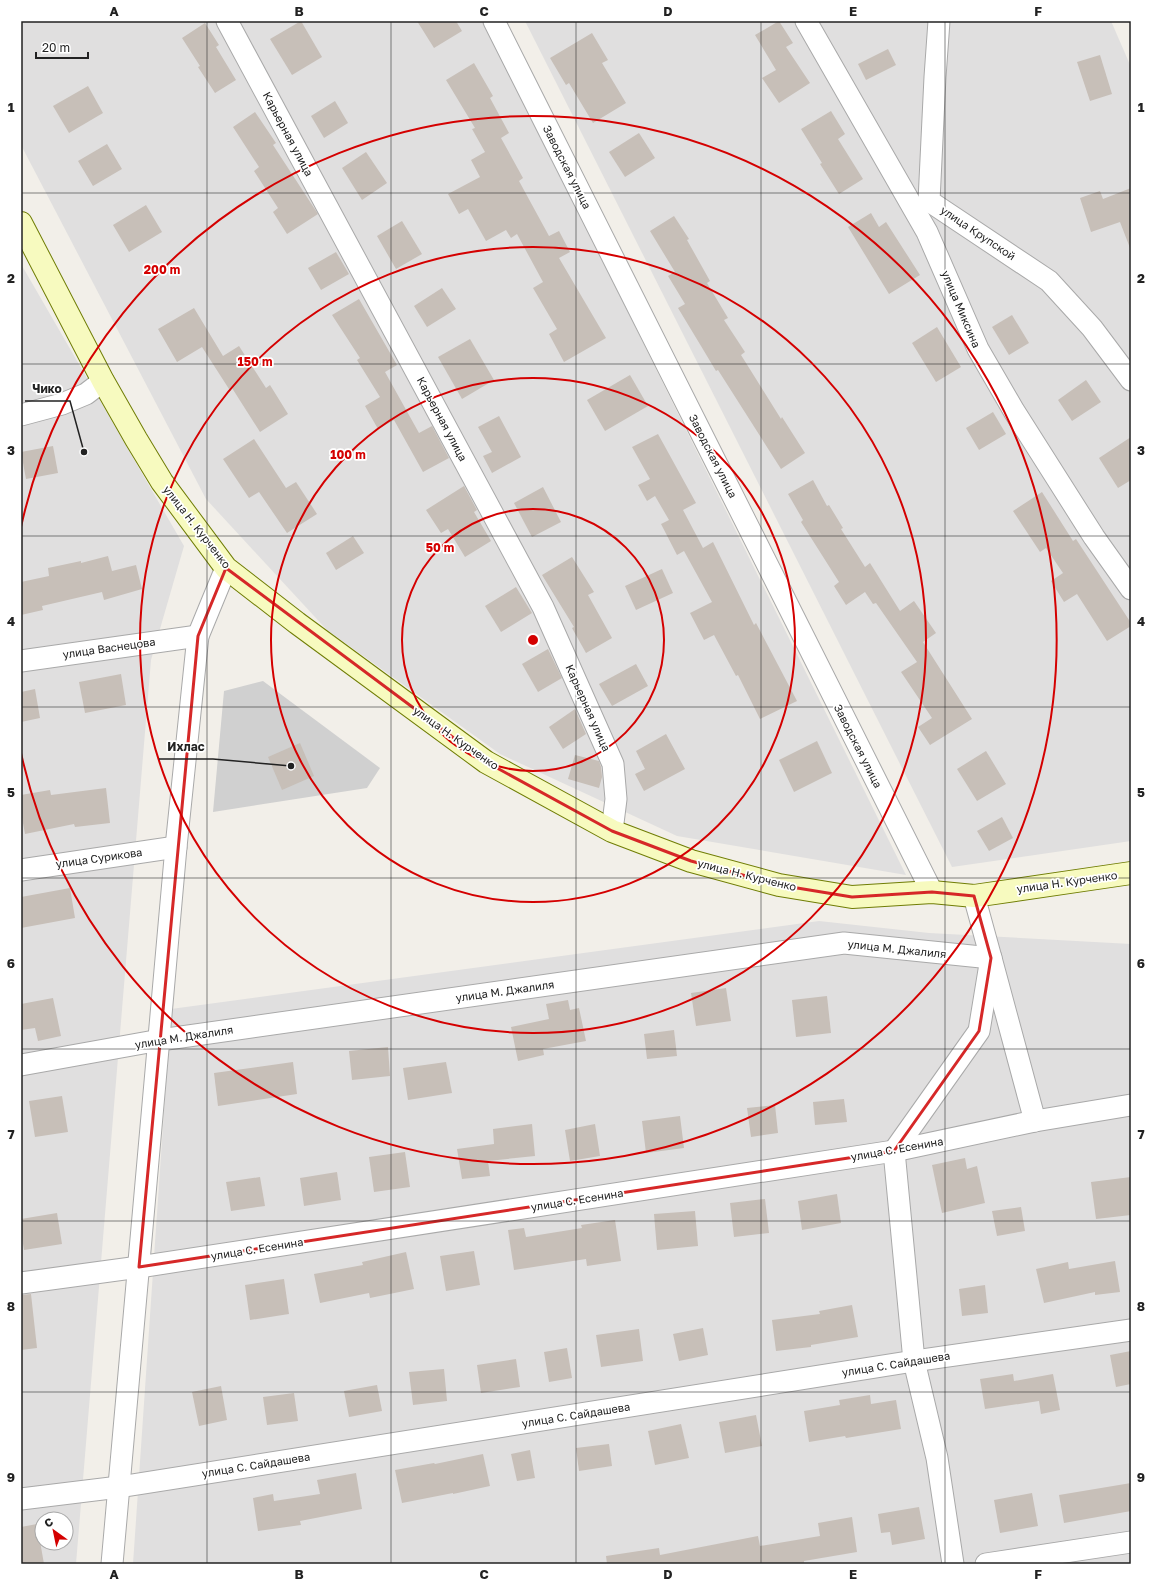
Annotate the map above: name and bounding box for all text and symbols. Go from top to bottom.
text: A [109,3,119,19]
text: B [294,3,304,19]
text: C [479,3,489,19]
text: D [663,3,673,19]
text: E [849,3,857,19]
text: F [1034,3,1042,19]
scale bar [36,34,88,60]
text: 20 m [42,40,70,55]
street label: Карьерная улица [261,89,316,178]
text: 1 [8,99,15,115]
text: 1 [1138,99,1145,115]
street label: Заводская улица [541,123,594,211]
street label: улица Крупской [938,203,1018,262]
text: 200 m [144,262,180,277]
street label: улица Миксина [939,268,984,349]
text: 2 [7,270,15,286]
text: 2 [1137,270,1145,286]
text: 150 m [238,354,272,369]
street label: Карьерная улица [415,374,470,463]
callout: Чико [25,377,70,401]
text: Чико [32,381,62,396]
street label: Заводская улица [687,412,740,500]
text: 3 [7,442,15,458]
text: 3 [1137,442,1145,458]
text: 100 m [330,447,366,462]
street label: улица Н. Курченко [161,483,234,571]
text: 50 m [426,540,454,555]
text: 4 [7,613,15,629]
text: 4 [1137,613,1145,629]
centre of rings [526,633,540,647]
street label: улица Васнецова [62,635,156,660]
street label: Карьерная улица [563,662,613,753]
street label: Заводская улица [832,702,885,790]
street label: улица Н. Курченко [411,703,502,772]
callout: Ихлас [159,735,213,759]
text: Ихлас [167,739,205,754]
text: 5 [7,784,15,800]
text: 5 [1137,784,1145,800]
street label: улица Сурикова [55,845,143,870]
street label: улица Н. Курченко [696,856,798,893]
street label: улица Н. Курченко [1016,868,1118,895]
street label: улица М. Джалиля [847,937,947,960]
text: 6 [7,955,15,971]
text: 6 [1137,955,1145,971]
street label: улица М. Джалиля [455,977,555,1004]
street label: улица М. Джалиля [134,1022,234,1051]
text: 7 [7,1126,15,1142]
text: 7 [1137,1126,1145,1142]
street label: улица С. Есенина [850,1134,944,1163]
street label: улица С. Есенина [530,1186,624,1213]
street label: улица С. Есенина [210,1235,304,1262]
text: 8 [7,1298,15,1314]
text: 8 [1137,1298,1145,1314]
street label: улица С. Сайдашева [841,1349,951,1378]
street label: улица С. Сайдашева [521,1400,631,1429]
street label: улица С. Сайдашева [201,1450,311,1479]
text: 9 [7,1469,15,1485]
text: 9 [1137,1469,1145,1485]
north arrow [34,1511,74,1551]
text: С [41,1515,55,1530]
text: A [109,1566,119,1582]
text: B [294,1566,304,1582]
text: C [479,1566,489,1582]
text: D [663,1566,673,1582]
text: E [849,1566,857,1582]
text: F [1034,1566,1042,1582]

